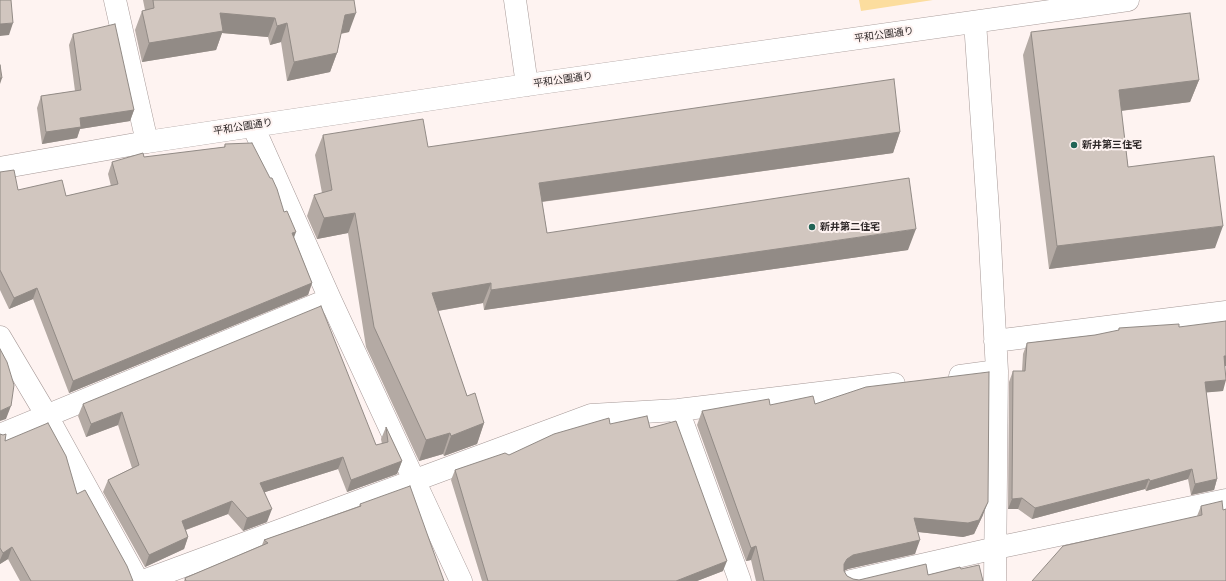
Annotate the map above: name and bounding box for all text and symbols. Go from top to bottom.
street label: 平和公園通り [853,25,915,45]
street label: 平和公園通り [532,70,594,90]
street label: 平和公園通り [212,116,274,138]
place label: 新井第三住宅 [1082,139,1142,151]
marker: 新井第三住宅 [1069,140,1079,150]
place label: 新井第二住宅 [820,221,880,233]
marker: 新井第二住宅 [807,222,817,232]

